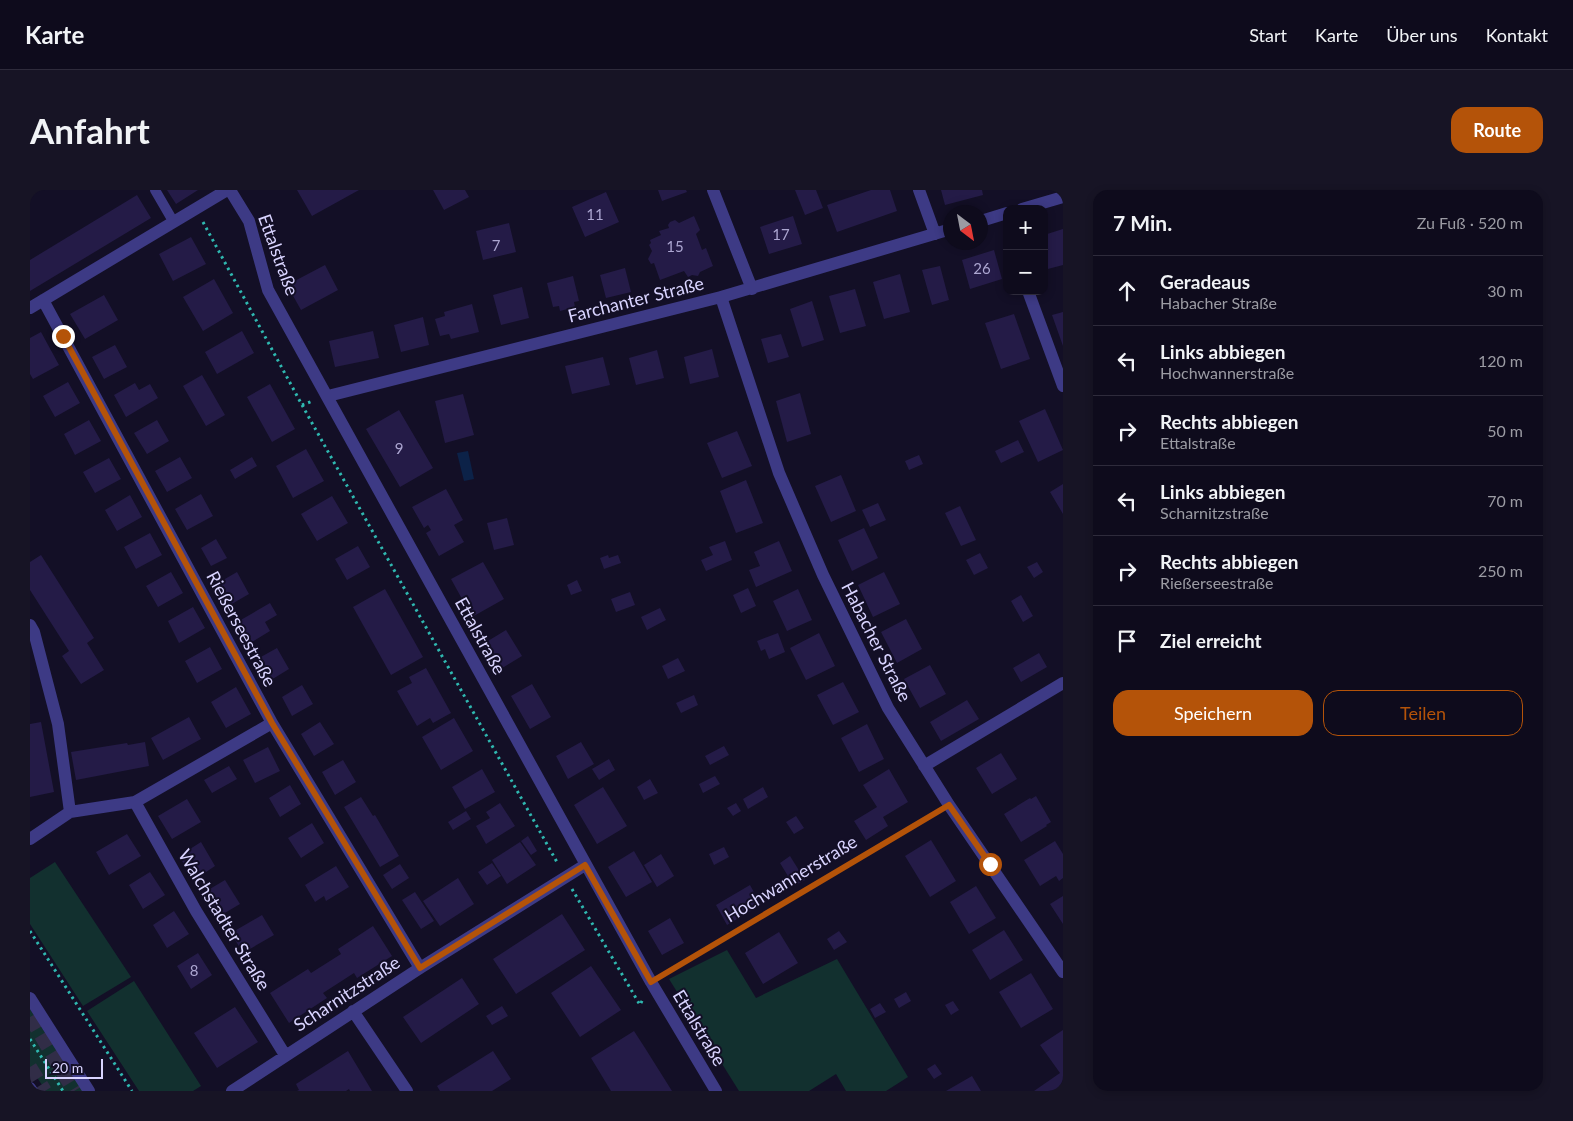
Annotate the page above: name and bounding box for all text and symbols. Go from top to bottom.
text: Karte [25,20,84,49]
text: Start [1249,24,1287,46]
text: Karte [1315,24,1358,46]
text: Über uns [1386,24,1458,46]
text: Kontakt [1486,24,1548,46]
button: Route [1451,107,1543,153]
text: Anfahrt [30,109,150,151]
house number: 11 [586,205,604,223]
north arrow [943,205,988,250]
map controls [1003,205,1048,295]
button: + [1003,205,1048,250]
text: 7 Min. [1113,210,1172,235]
street label: Ettalstraße [254,211,304,298]
text: Zu Fuß · 520 m [1417,213,1523,232]
house number: 17 [772,225,790,243]
house number: 7 [492,236,501,254]
house number: 15 [666,237,684,255]
button: − [1003,250,1048,295]
house number: 26 [973,259,991,277]
text: Geradeaus [1160,270,1250,293]
street label: Farchanter Straße [565,272,706,327]
icon: ahead [1113,277,1141,305]
text: 30 m [1487,281,1523,300]
text: Habacher Straße [1160,293,1277,312]
route end [52,325,75,348]
text: Links abbiegen [1160,340,1285,363]
icon: left [1113,347,1141,375]
text: 120 m [1478,351,1523,370]
text: Hochwannerstraße [1160,363,1294,382]
text: Rechts abbiegen [1160,410,1298,433]
icon: right [1113,417,1141,445]
text: 50 m [1487,421,1523,440]
text: Ettalstraße [1160,433,1236,452]
house number: 9 [395,439,403,457]
text: Links abbiegen [1160,480,1285,503]
icon: left [1113,487,1141,515]
text: 70 m [1487,491,1523,510]
text: Scharnitzstraße [1160,503,1269,522]
text: Rechts abbiegen [1160,550,1298,573]
icon: right [1113,557,1141,585]
text: 250 m [1478,561,1523,580]
street label: Rießerseestraße [202,567,282,690]
text: Rießerseestraße [1160,573,1274,592]
street label: Habacher Straße [837,578,917,705]
street label: Ettalstraße [451,593,511,678]
icon: arrive [1113,627,1141,655]
text: Ziel erreicht [1160,629,1262,652]
button: Speichern [1113,690,1313,736]
button: Teilen [1323,690,1523,736]
street label: Hochwannerstraße [720,830,861,926]
street label: Walchstadter Straße [174,845,276,994]
route start [979,853,1002,876]
street label: Scharnitzstraße [289,951,404,1036]
house number: 8 [190,961,198,979]
street label: Ettalstraße [669,985,731,1070]
scale bar [45,1056,102,1079]
text: 20 m [52,1059,83,1076]

